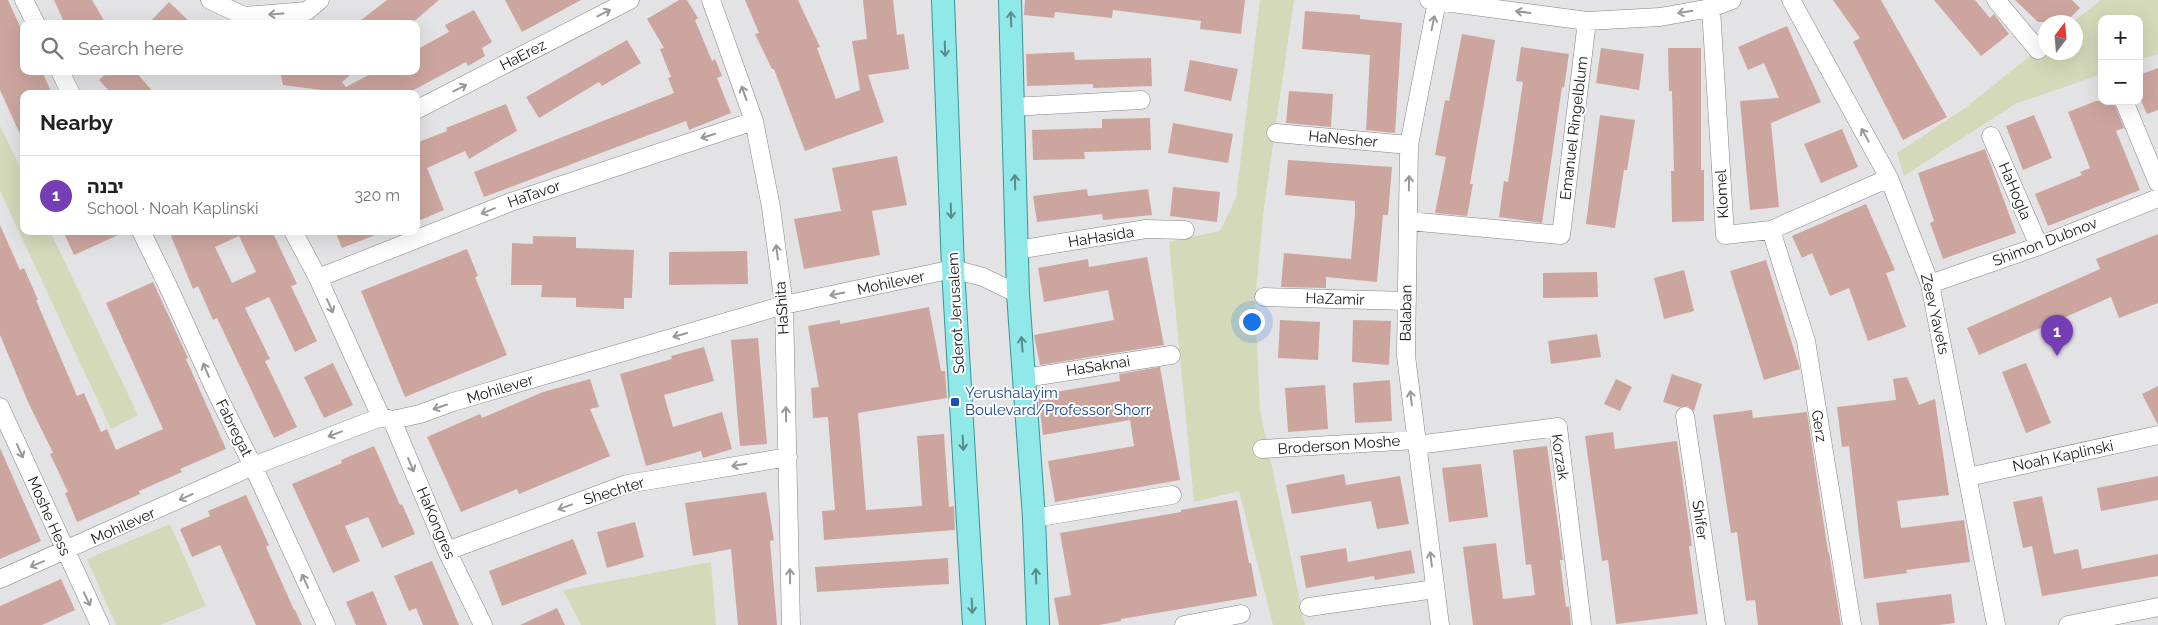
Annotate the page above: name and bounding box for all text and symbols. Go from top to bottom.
one-way arrow [1516,7,1532,17]
one-way arrow [596,8,611,17]
one-way arrow [1677,8,1693,18]
one-way arrow [268,9,284,18]
one-way arrow [1006,12,1016,28]
north arrow [2038,15,2083,60]
map controls [2098,15,2143,105]
button: + [2098,15,2143,60]
one-way arrow [1428,16,1438,32]
search box [20,20,420,75]
icon: search [38,34,66,62]
street label: HaErez [497,36,549,74]
text: Search here [78,37,184,59]
one-way arrow [940,40,949,56]
street label: Emanuel Ringelblum [1556,55,1592,201]
button: − [2098,60,2143,105]
one-way arrow [452,83,467,93]
one-way arrow [739,86,748,101]
text: Nearby [40,110,113,135]
street label: HaNesher [1308,127,1379,151]
one-way arrow [1860,127,1870,142]
one-way arrow [700,132,716,142]
street label: HaHogla [1995,160,2035,222]
street label: Klomel [1712,168,1732,219]
one-way arrow [1011,174,1020,190]
text: יבנה [87,175,124,197]
street label: HaTavor [505,176,564,211]
one-way arrow [1404,176,1414,192]
text: 1 [52,186,60,205]
text: 320 m [355,186,400,205]
text: School · Noah Kaplinski [87,199,259,218]
one-way arrow [946,202,956,219]
one-way arrow [480,207,496,216]
street label: Shimon Dubnov [1990,214,2100,270]
street label: HaHasida [1067,223,1135,251]
one-way arrow [772,244,782,260]
street label: Sderot Jerusalem [944,252,968,374]
street label: Mohilever [856,267,927,299]
street label: Zeev Yavets [1917,272,1953,356]
street label: HaShita [771,281,793,335]
street label: Balaban [1397,285,1415,341]
street label: HaZamir [1305,289,1366,309]
one-way arrow [829,290,845,299]
one-way arrow [326,298,336,313]
your location [1239,309,1265,335]
pin: 1 [2041,315,2073,356]
one-way arrow [672,331,688,341]
one-way arrow [1018,336,1027,352]
street label: HaSaknai [1065,352,1131,380]
one-way arrow [201,363,211,378]
street label: Mohilever [465,370,536,408]
place label: Yerushalayim Boulevard/Professor Shorr [965,384,1152,419]
one-way arrow [1406,390,1416,406]
marker: Yerushalayim Boulevard/Professor Shorr [949,396,961,408]
street label: Fabregat [212,397,256,459]
one-way arrow [433,403,449,412]
one-way arrow [782,406,791,422]
street label: Gerz [1808,409,1830,443]
one-way arrow [328,430,343,439]
street label: Broderson Moshe [1277,432,1401,458]
street label: Korzak [1547,432,1573,482]
one-way arrow [958,435,967,451]
street label: Noah Kaplinski [2011,437,2115,475]
one-way arrow [16,443,25,458]
one-way arrow [407,457,417,472]
one-way arrow [732,461,748,471]
street label: Shechter [581,473,647,509]
street label: Moshe Hess [24,474,74,558]
street label: HaKongres [413,484,459,562]
one-way arrow [179,493,194,503]
street label: Shifer [1688,499,1712,542]
one-way arrow [558,503,573,512]
street label: Mohilever [88,504,159,548]
one-way arrow [1426,552,1436,568]
one-way arrow [30,559,45,569]
one-way arrow [785,569,795,585]
one-way arrow [1031,569,1041,585]
one-way arrow [300,574,310,589]
one-way arrow [83,591,93,606]
one-way arrow [967,597,976,613]

